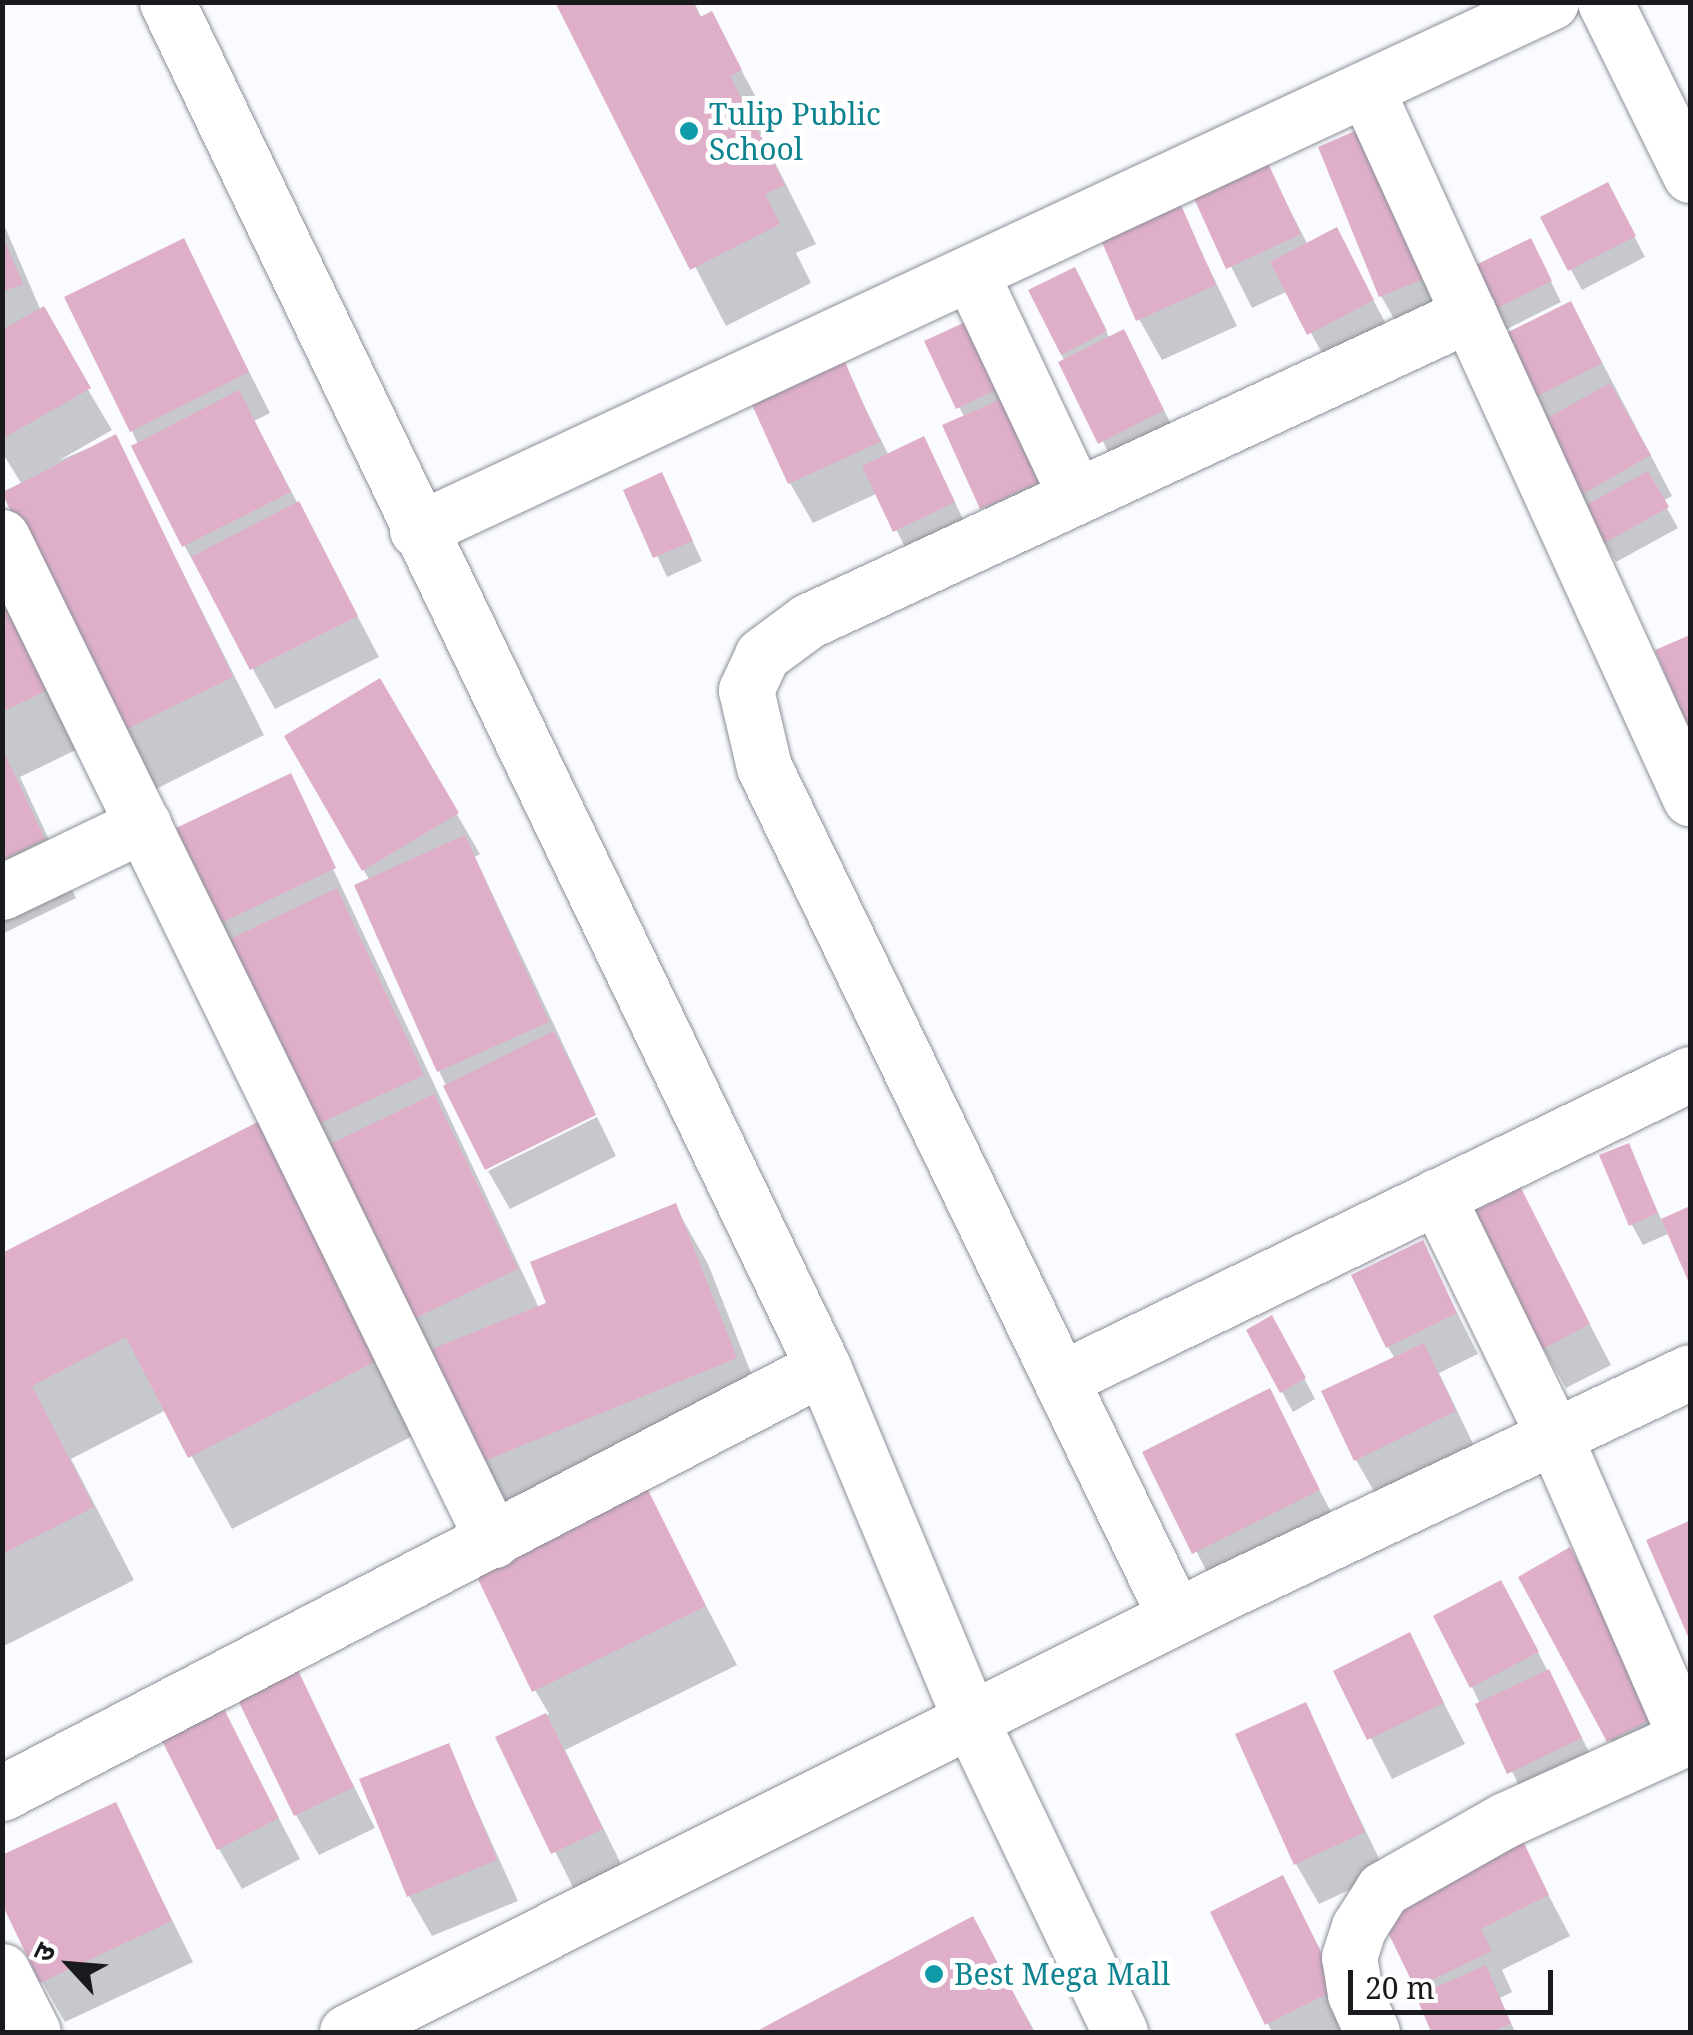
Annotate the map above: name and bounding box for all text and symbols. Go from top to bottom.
place label: Tulip Public School [709,96,881,166]
marker: Tulip Public School [678,120,700,142]
north arrow [20,1915,120,2015]
text: उ [22,1936,64,1968]
scale bar [1353,1950,1558,2012]
place label: Best Mega Mall [954,1956,1170,1992]
marker: Best Mega Mall [923,1963,945,1985]
text: 20 m [1365,1967,1435,2008]

